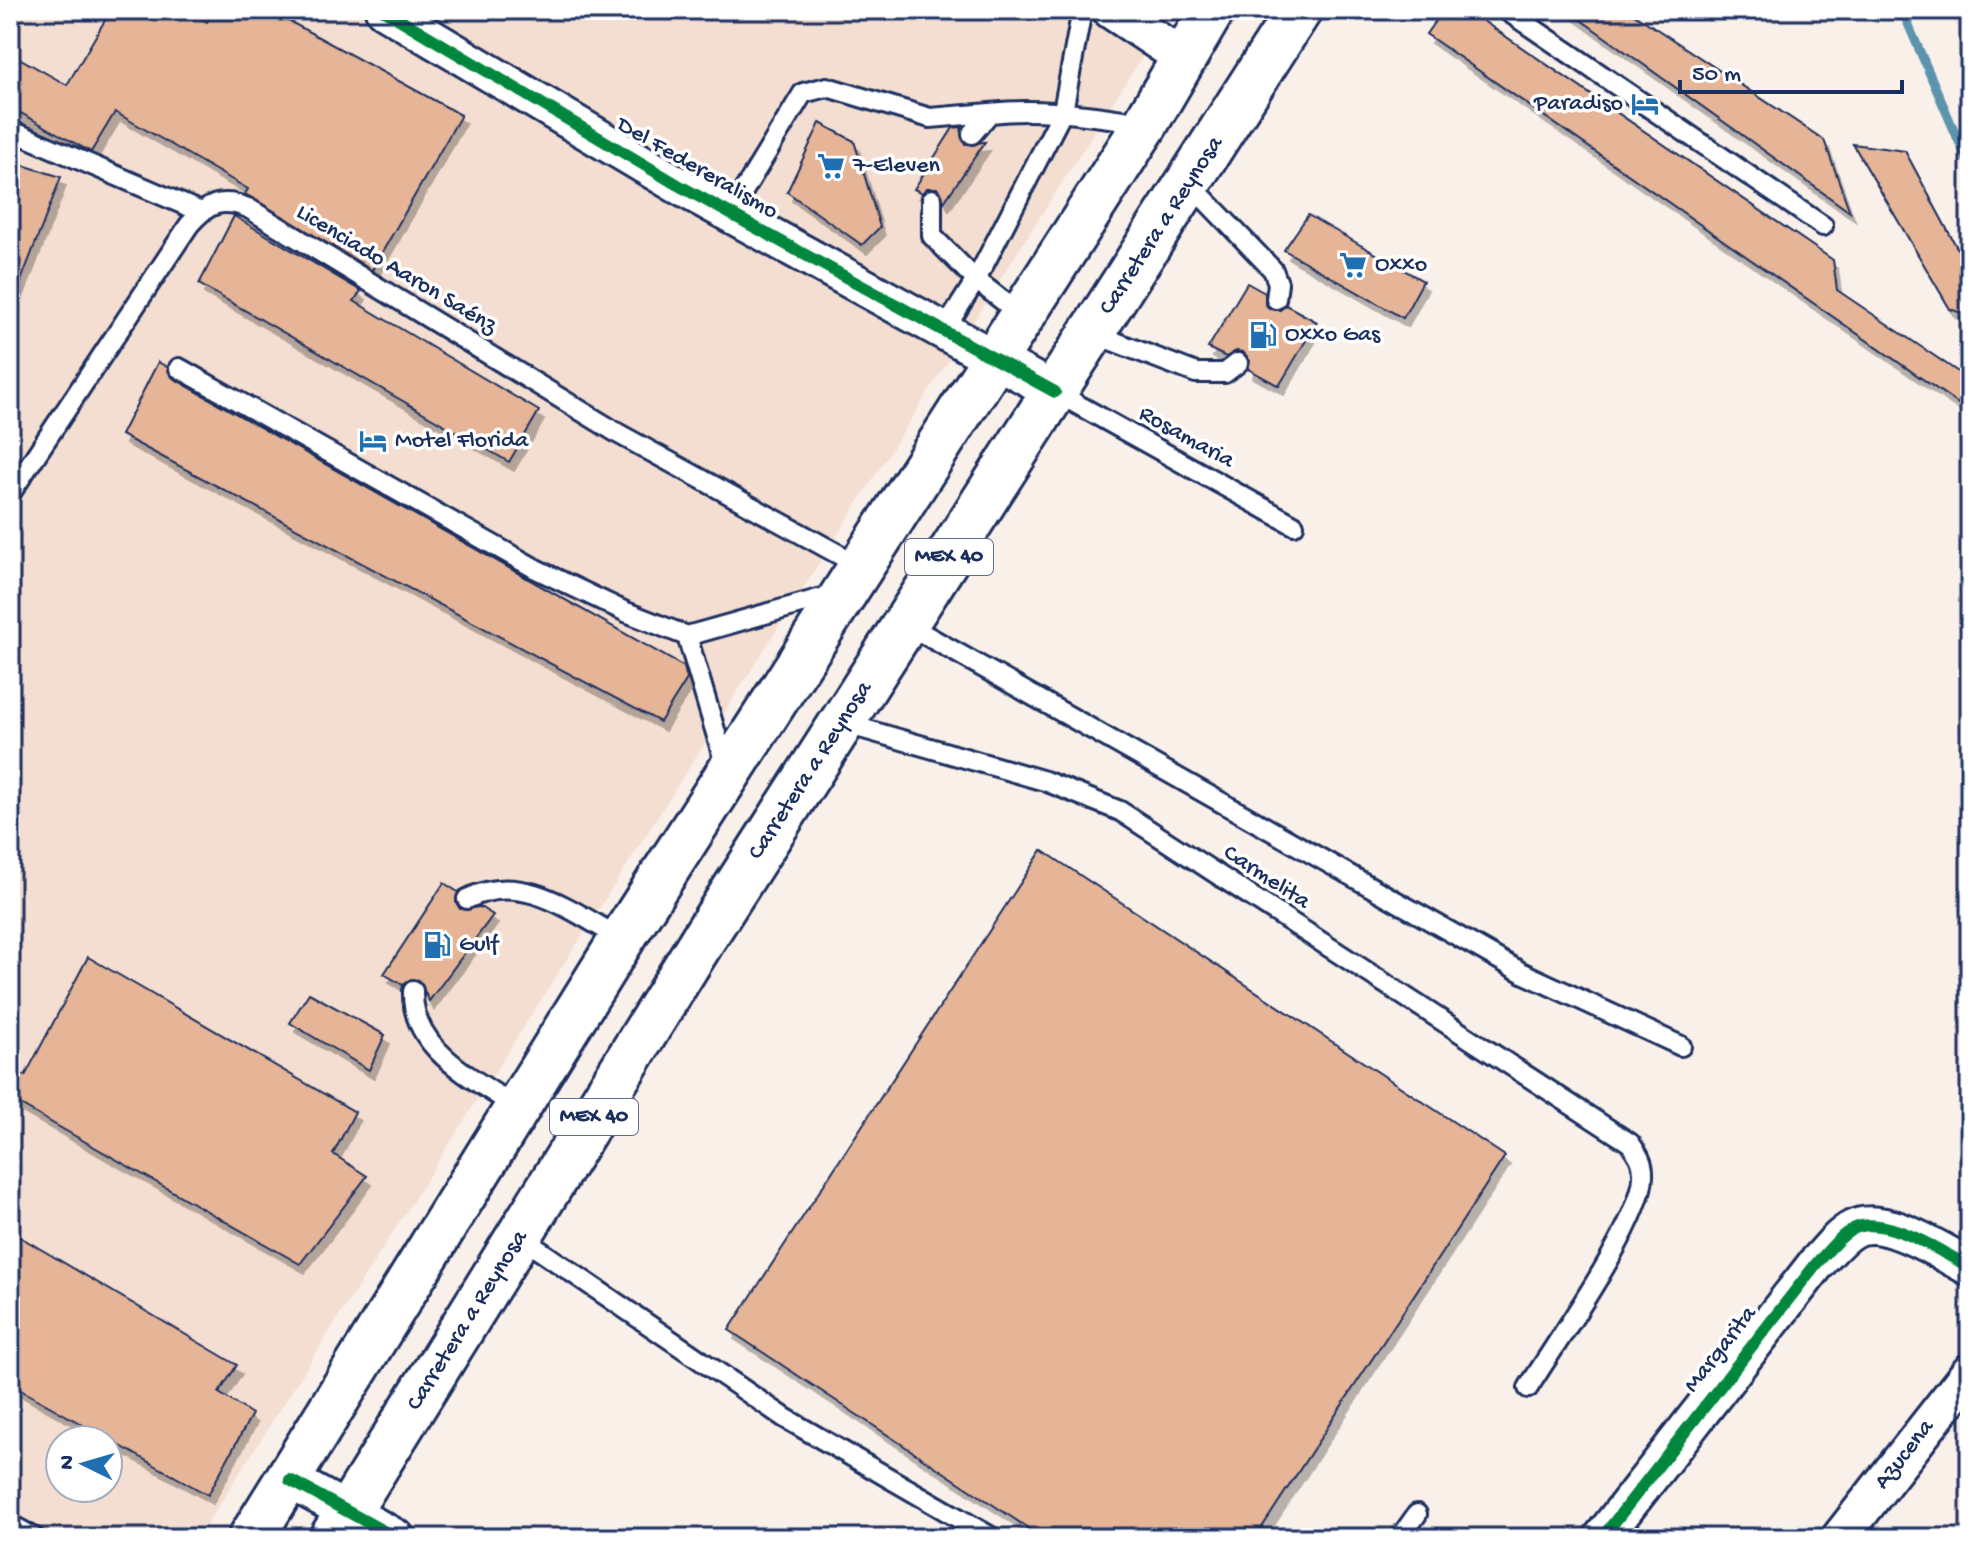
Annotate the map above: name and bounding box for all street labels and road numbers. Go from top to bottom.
street label: Del Federeralismo [609,110,783,227]
street label: Carretera a Reynosa [1093,131,1231,321]
street label: Licenciado Aaron Saénz [290,199,503,342]
street label: Rosamaria [1133,400,1239,476]
road number: MEX 40 [905,539,993,575]
street label: Carretera a Reynosa [742,676,880,866]
street label: Carmelita [1217,839,1315,917]
road number: MEX 40 [550,1099,638,1135]
street label: Carretera a Reynosa [401,1225,536,1417]
street label: Margarita [1678,1300,1764,1399]
street label: Azucena [1869,1414,1942,1496]

